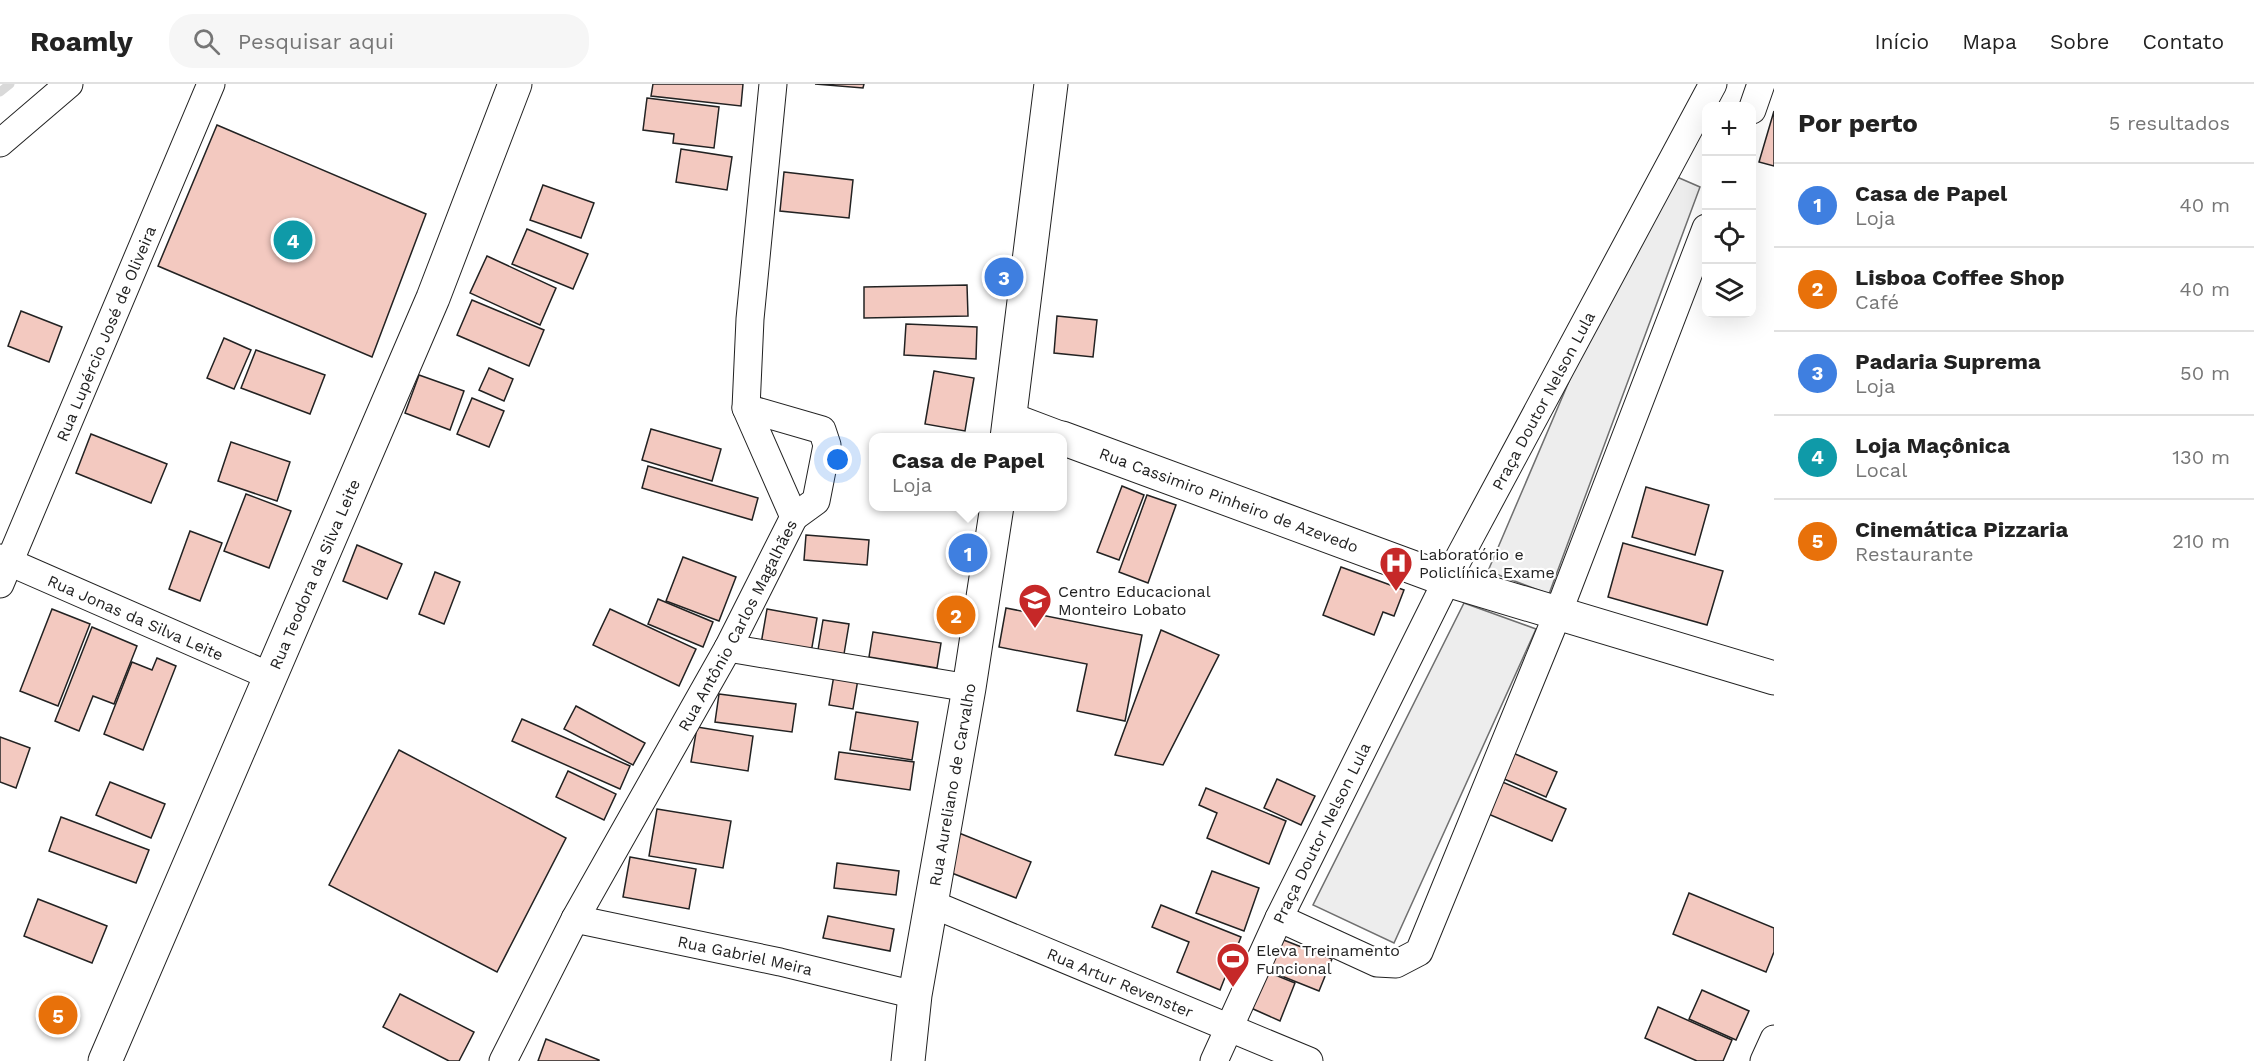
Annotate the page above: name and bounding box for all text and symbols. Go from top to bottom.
search box [169,14,589,68]
text: Roamly [30,25,133,58]
icon: search [190,25,223,58]
text: Pesquisar aqui [238,29,394,54]
text: Início [1874,29,1929,54]
text: Mapa [1962,29,2017,54]
text: Sobre [2050,29,2109,54]
text: Contato [2142,29,2224,54]
map controls [1702,102,1756,318]
button: + [1702,102,1756,156]
text: Por perto [1798,108,1918,138]
text: 5 resultados [2109,111,2230,135]
button: − [1702,156,1756,210]
text: Casa de Papel [1855,181,2007,206]
text: 1 [1813,193,1822,217]
text: 40 m [2179,193,2230,217]
text: Loja [1855,206,1895,230]
button: locate [1702,210,1756,264]
pin: 4 [274,218,312,262]
street label: Rua Lupércio José de Oliveira [52,223,160,444]
pin: 3 [984,254,1024,300]
button: layers [1702,264,1756,318]
text: Lisboa Coffee Shop [1855,265,2065,290]
text: 2 [1812,277,1823,301]
text: 40 m [2179,277,2230,301]
text: Café [1855,290,1899,314]
street label: Praça Doutor Nelson Lula [1488,308,1599,493]
text: Padaria Suprema [1855,349,2041,374]
text: 3 [1812,361,1823,385]
text: 50 m [2180,361,2230,385]
text: Loja [1855,374,1895,398]
popup [869,433,1067,511]
text: Loja Maçônica [1855,433,2010,458]
street label: Rua Cassimiro Pinheiro de Azevedo [1097,444,1361,556]
your location [823,445,852,474]
text: 4 [1811,445,1824,469]
text: 130 m [2172,445,2230,469]
text: Casa de Papel [892,448,1044,473]
text: Local [1855,458,1907,482]
text: Loja [892,473,932,497]
street label: Rua Teodora da Silva Leite [266,476,364,672]
street label: Rua Antônio Carlos Magalhães [674,516,801,735]
text: Cinemática Pizzaria [1855,517,2068,542]
text: 5 [1812,529,1823,553]
text: 210 m [2172,529,2230,553]
pin: 1 [948,530,988,576]
text: Restaurante [1855,542,1973,566]
hospital icon: Laboratório e Policlínica Exame [1378,545,1414,592]
place label: Laboratório e Policlínica Exame [1419,545,1555,582]
street label: Rua Jonas da Silva Leite [45,571,226,665]
school or university icon: Centro Educacional Monteiro Lobato [1017,582,1053,629]
place label: Centro Educacional Monteiro Lobato [1058,582,1211,619]
pin: 2 [936,592,976,638]
street label: Rua Aureliano de Carvalho [925,682,980,888]
street label: Praça Doutor Nelson Lula [1269,740,1375,927]
street label: Rua Gabriel Meira [676,932,814,980]
sports icon: Eleva Treinamento Funcional [1215,941,1251,988]
place label: Eleva Treinamento Funcional [1256,941,1400,978]
street label: Rua Artur Revenster [1044,944,1196,1022]
pin: 5 [38,992,78,1038]

